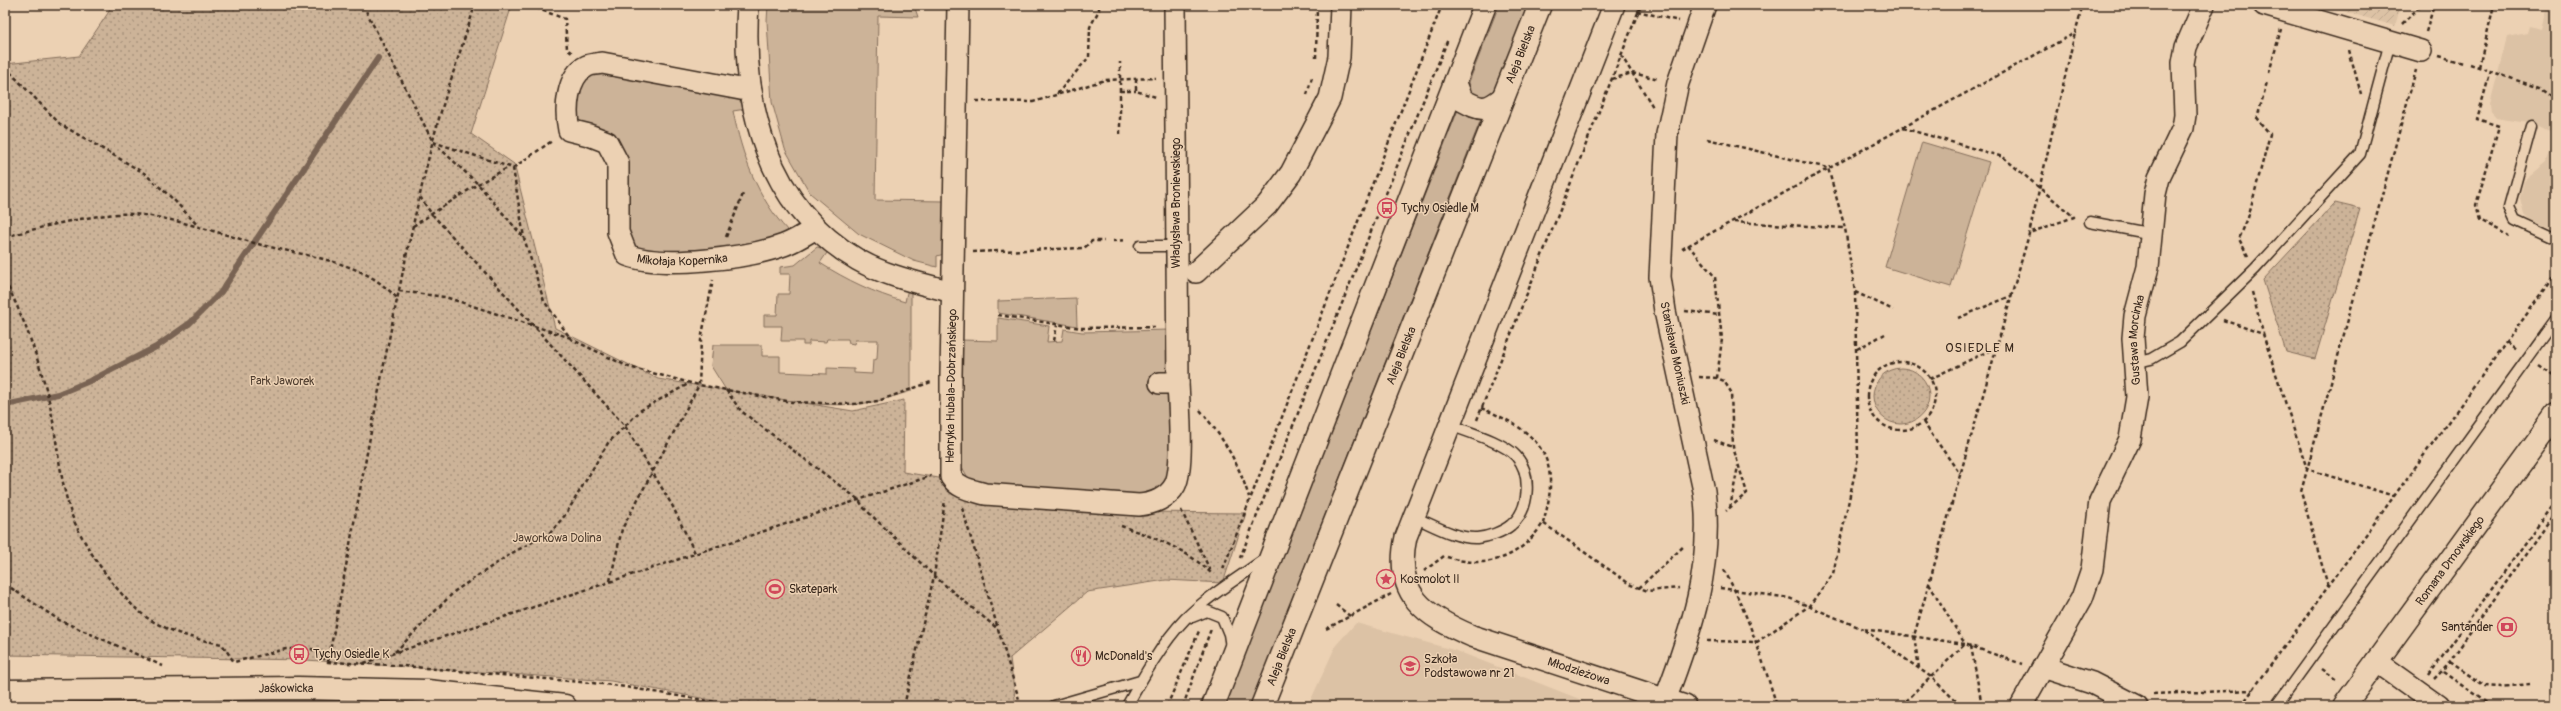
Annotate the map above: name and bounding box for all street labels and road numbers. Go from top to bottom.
street label: Aleja Bielska [1503,23,1539,86]
street label: Władysława Broniewskiego [1169,137,1184,268]
street label: Mikołaja Kopernika [635,251,729,270]
street label: Gustawa Morcinka [2126,293,2148,386]
street label: Stanisława Moniuszki [1656,300,1693,406]
street label: Henryka Hubala-Dobrzańskiego [943,308,960,463]
street label: Aleja Bielska [1383,324,1420,387]
street label: Romana Dmowskiego [2413,513,2488,609]
street label: Aleja Bielska [1264,625,1300,688]
street label: Młodzieżowa [1546,654,1612,689]
street label: Jaśkowicka [258,681,314,696]

